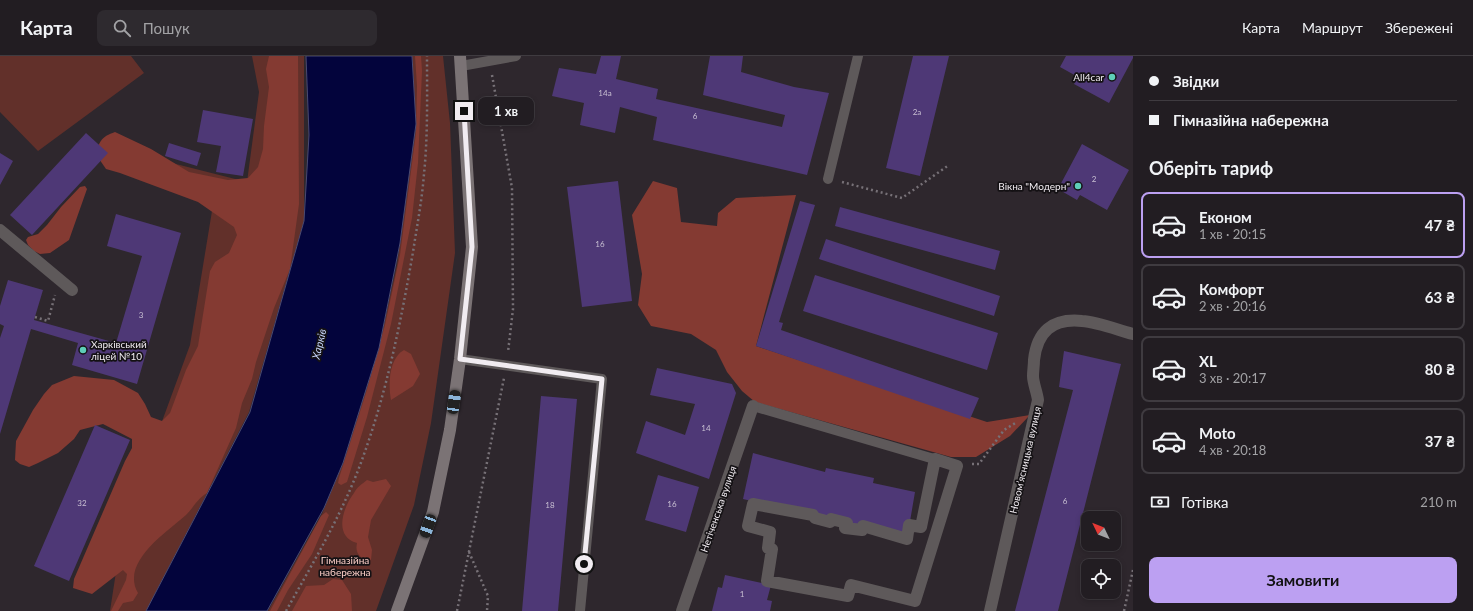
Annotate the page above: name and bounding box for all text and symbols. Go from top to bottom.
search box [97,10,377,46]
text: Карта [20,16,73,39]
icon: search [111,17,133,39]
text: Пошук [143,19,190,37]
text: Карта [1242,19,1280,36]
text: Маршрут [1302,19,1363,36]
text: Збережені [1385,19,1453,36]
place label: All4car [1073,71,1104,83]
marker: All4car [1107,72,1117,82]
text: Звідки [1173,72,1219,90]
house number: 14а [598,88,612,98]
callout: 1 хв [478,97,534,125]
route end [455,102,473,120]
text: 1 хв [494,103,518,119]
house number: 2а [913,107,921,117]
house number: 6 [693,111,698,121]
text: Гімназійна набережна [1173,111,1329,129]
text: Оберіть тариф [1149,157,1273,179]
house number: 2 [1092,174,1097,184]
place label: Вікна "Модерн" [998,180,1070,192]
marker: Вікна "Модерн" [1073,181,1083,191]
icon: car [1151,207,1187,243]
text: Економ [1199,208,1252,226]
text: 47 ₴ [1425,216,1455,234]
text: 1 хв · 20:15 [1199,226,1266,242]
house number: 16 [595,239,605,249]
icon: car [1151,279,1187,315]
text: Комфорт [1199,280,1264,298]
text: 63 ₴ [1425,288,1455,306]
text: 2 хв · 20:16 [1199,298,1266,314]
house number: 3 [139,310,144,320]
water label: Харків [308,327,328,361]
place label: Харківський ліцей №10 [91,338,147,362]
marker: Харківський ліцей №10 [78,345,88,355]
icon: car [1151,351,1187,387]
text: XL [1199,352,1217,370]
text: 80 ₴ [1425,360,1455,378]
text: 3 хв · 20:17 [1199,370,1266,386]
car [446,389,462,415]
street label: Новом’ясницька вулиця [1007,405,1043,515]
house number: 14 [701,423,711,433]
icon: car [1151,423,1187,459]
text: Moto [1199,424,1236,442]
text: 37 ₴ [1425,432,1455,450]
text: 4 хв · 20:18 [1199,442,1266,458]
street label: Нетіченська вулиця [698,464,738,554]
icon: cash [1149,491,1171,513]
text: Готівка [1181,493,1229,511]
text: 210 m [1420,494,1457,510]
house number: 6 [1063,496,1068,506]
house number: 32 [77,498,87,508]
house number: 16 [667,499,677,509]
house number: 18 [545,500,555,510]
north arrow [1081,511,1121,551]
map controls [1081,511,1121,599]
car [418,513,438,539]
park label: Гімназійна набережна [319,554,371,578]
route start [575,555,593,573]
button: Замовити [1149,557,1457,603]
button: locate [1081,559,1121,599]
house number: 1 [740,589,745,599]

